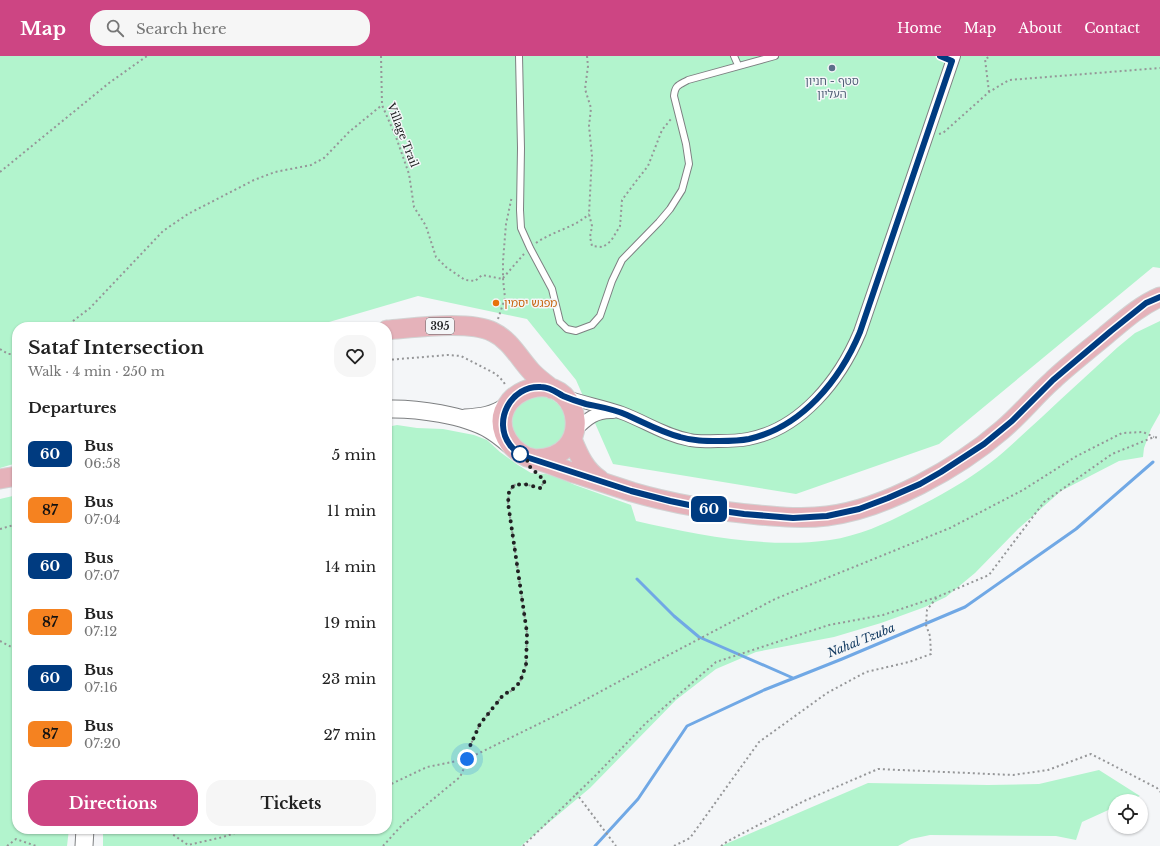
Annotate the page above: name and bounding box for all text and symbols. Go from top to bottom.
search box [90,10,370,46]
text: Map [20,17,66,40]
icon: search [104,17,126,39]
text: Search here [136,19,227,38]
text: Home [897,19,942,37]
text: Map [964,19,996,37]
text: About [1018,19,1062,37]
text: Contact [1084,19,1140,37]
marker: סטף - חניון העליון [827,63,837,73]
place label: סטף - חניון העליון [805,74,859,101]
street label: Village Trail [384,100,422,170]
place label: מפגש יסמין [504,296,557,310]
marker: מפגש יסמין [491,298,501,308]
road number: 395 [426,318,454,334]
button: heart [334,335,376,377]
text: Sataf Intersection [28,336,204,359]
text: Walk · 4 min · 250 m [28,363,165,380]
text: Departures [28,398,117,417]
text: Bus [84,436,114,455]
text: 60 [40,445,60,463]
text: 5 min [332,445,376,464]
unlabelled marker [511,445,529,463]
text: 06:58 [84,455,121,472]
text: Bus [84,492,114,511]
line badge: 60 [691,496,727,522]
text: 60 [699,500,719,518]
text: 87 [42,501,58,519]
text: 11 min [327,501,376,520]
text: 07:04 [84,511,120,528]
text: Bus [84,548,114,567]
text: 60 [40,557,60,575]
text: 14 min [325,557,376,576]
text: 07:07 [84,567,119,584]
text: Bus [84,604,114,623]
text: 87 [42,613,58,631]
text: 19 min [324,613,376,632]
water label: Nahal Tzuba [824,620,897,661]
text: 07:12 [84,623,117,640]
text: Bus [84,660,114,679]
text: 60 [40,669,60,687]
text: 23 min [322,669,376,688]
text: 07:16 [84,679,118,696]
text: Bus [84,716,114,735]
text: 87 [42,725,58,743]
text: 27 min [323,725,376,744]
text: 07:20 [84,735,121,752]
your location [457,749,477,769]
button: Directions [28,780,198,826]
button: Tickets [206,780,376,826]
map controls [1108,794,1148,834]
button: locate [1108,794,1148,834]

